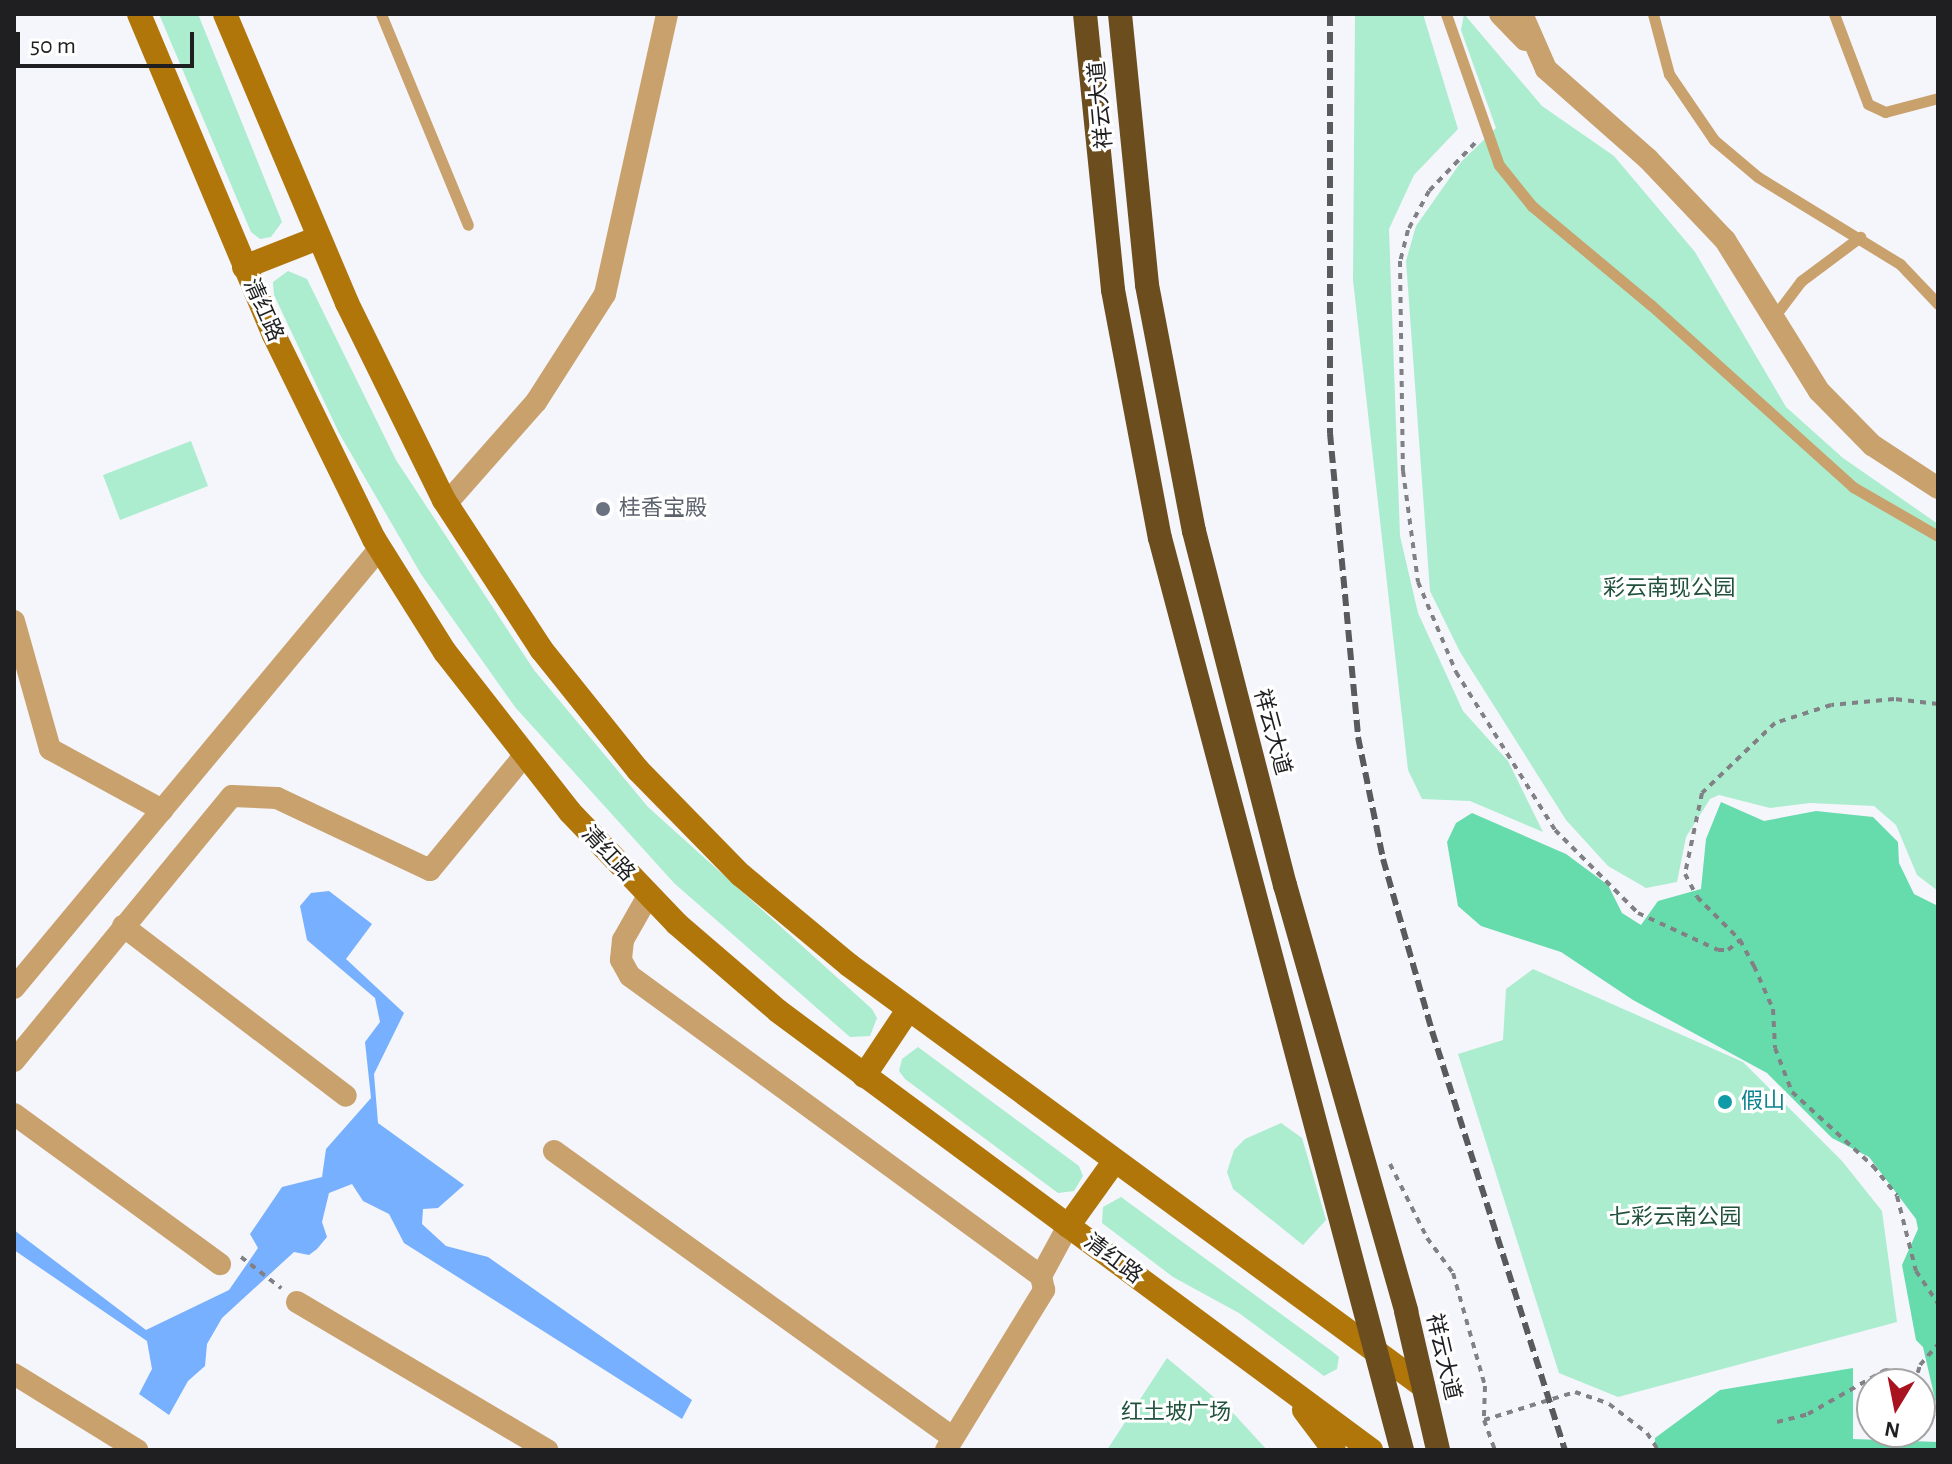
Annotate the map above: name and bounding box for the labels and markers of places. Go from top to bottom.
place label: 桂香宝殿 [619,496,707,522]
marker: 桂香宝殿 [594,500,612,518]
place label: 假山 [1741,1089,1785,1115]
marker: 假山 [1716,1093,1734,1111]

